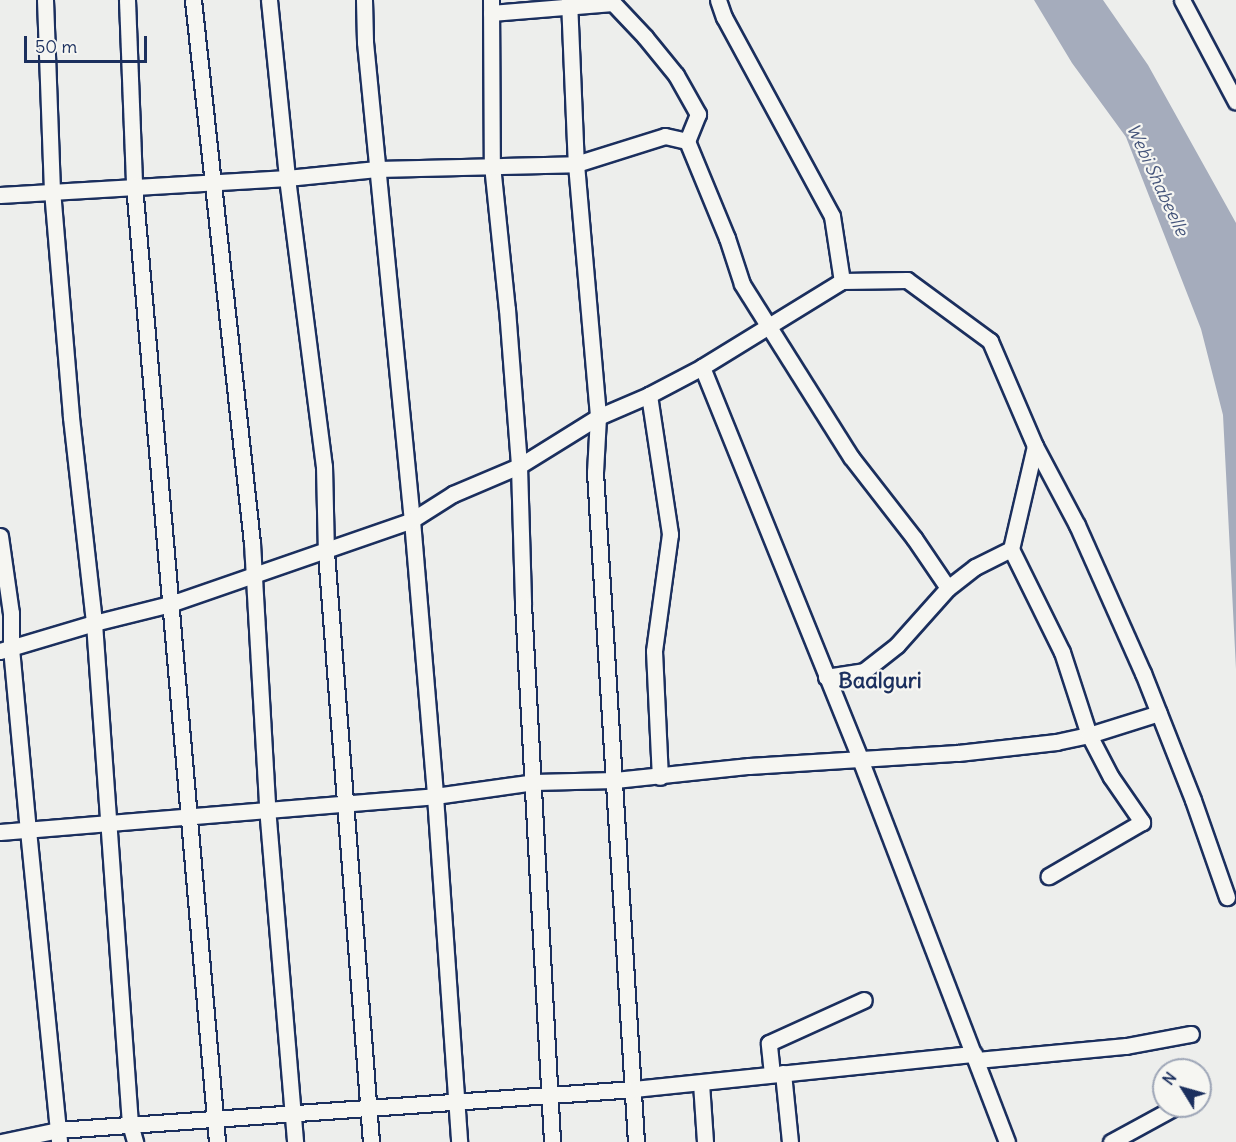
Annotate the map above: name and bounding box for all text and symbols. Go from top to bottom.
scale bar [27,24,150,62]
text: 50 m [35,35,77,58]
water label: Webi Shabeelle [1122,120,1192,240]
district label: Baalguri [838,668,922,694]
north arrow [1152,1058,1212,1118]
text: N [1158,1068,1181,1089]

